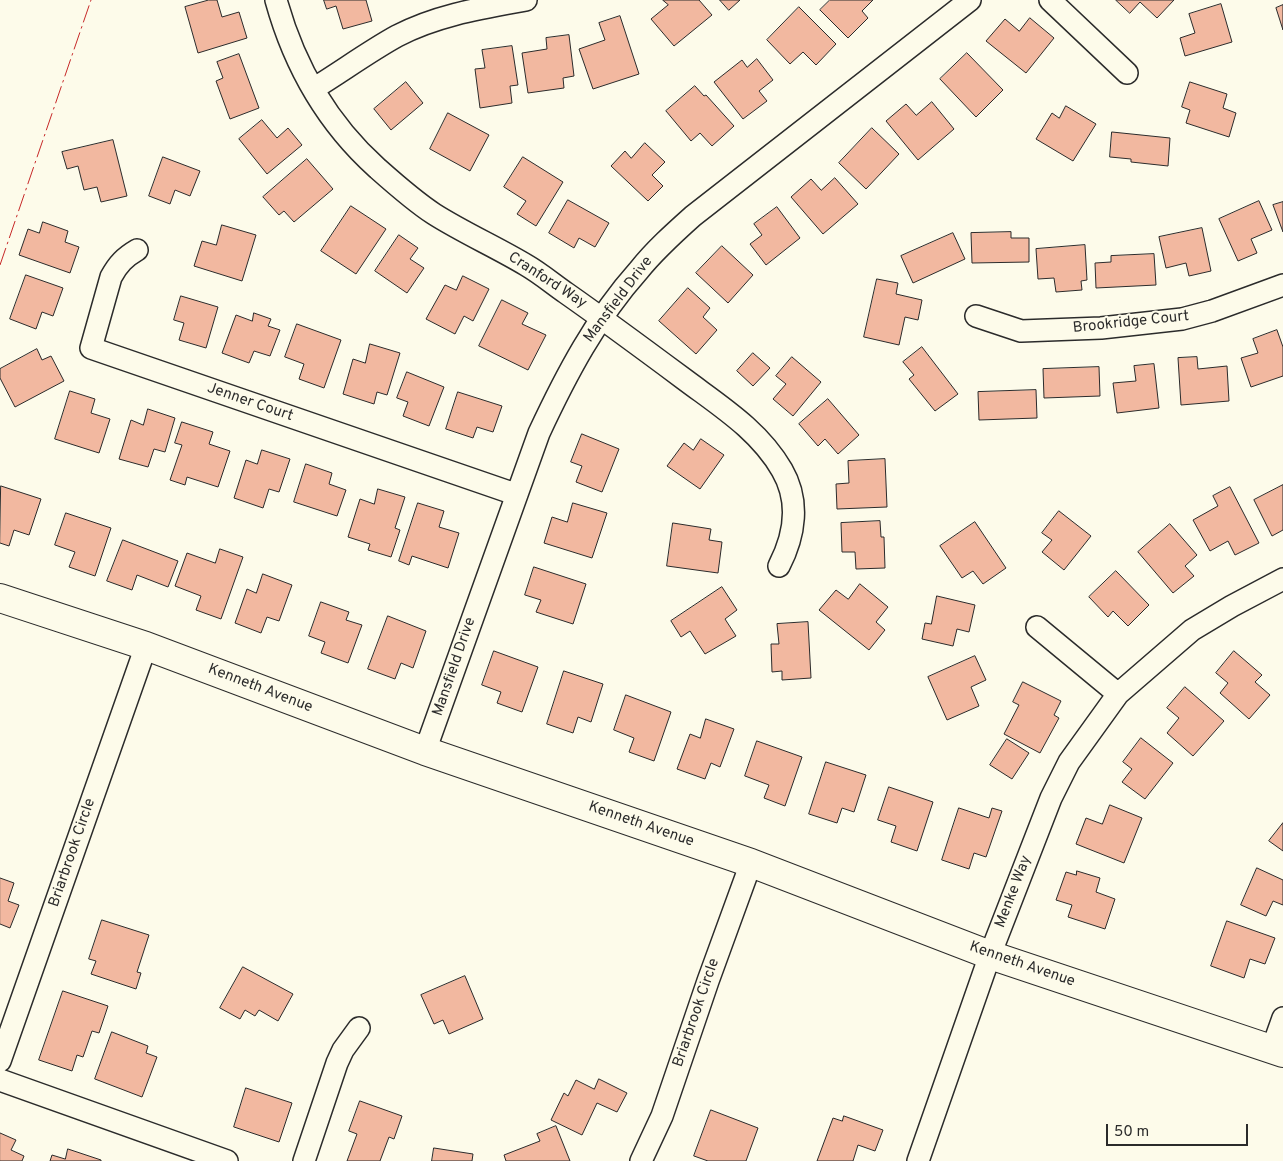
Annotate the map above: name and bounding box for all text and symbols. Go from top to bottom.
street label: Cranford Way [504,249,590,313]
street label: Mansfield Drive [581,253,657,347]
street label: Brookridge Court [1072,308,1190,338]
street label: Jenner Court [205,380,295,426]
street label: Mansfield Drive [430,615,480,719]
street label: Kenneth Avenue [205,661,315,717]
street label: Briarbrook Circle [46,796,100,910]
street label: Kenneth Avenue [586,799,696,851]
street label: Menke Way [992,853,1036,931]
street label: Kenneth Avenue [967,939,1077,991]
street label: Briarbrook Circle [670,956,724,1070]
scale bar [1108,1114,1250,1146]
text: 50 m [1114,1123,1149,1142]

